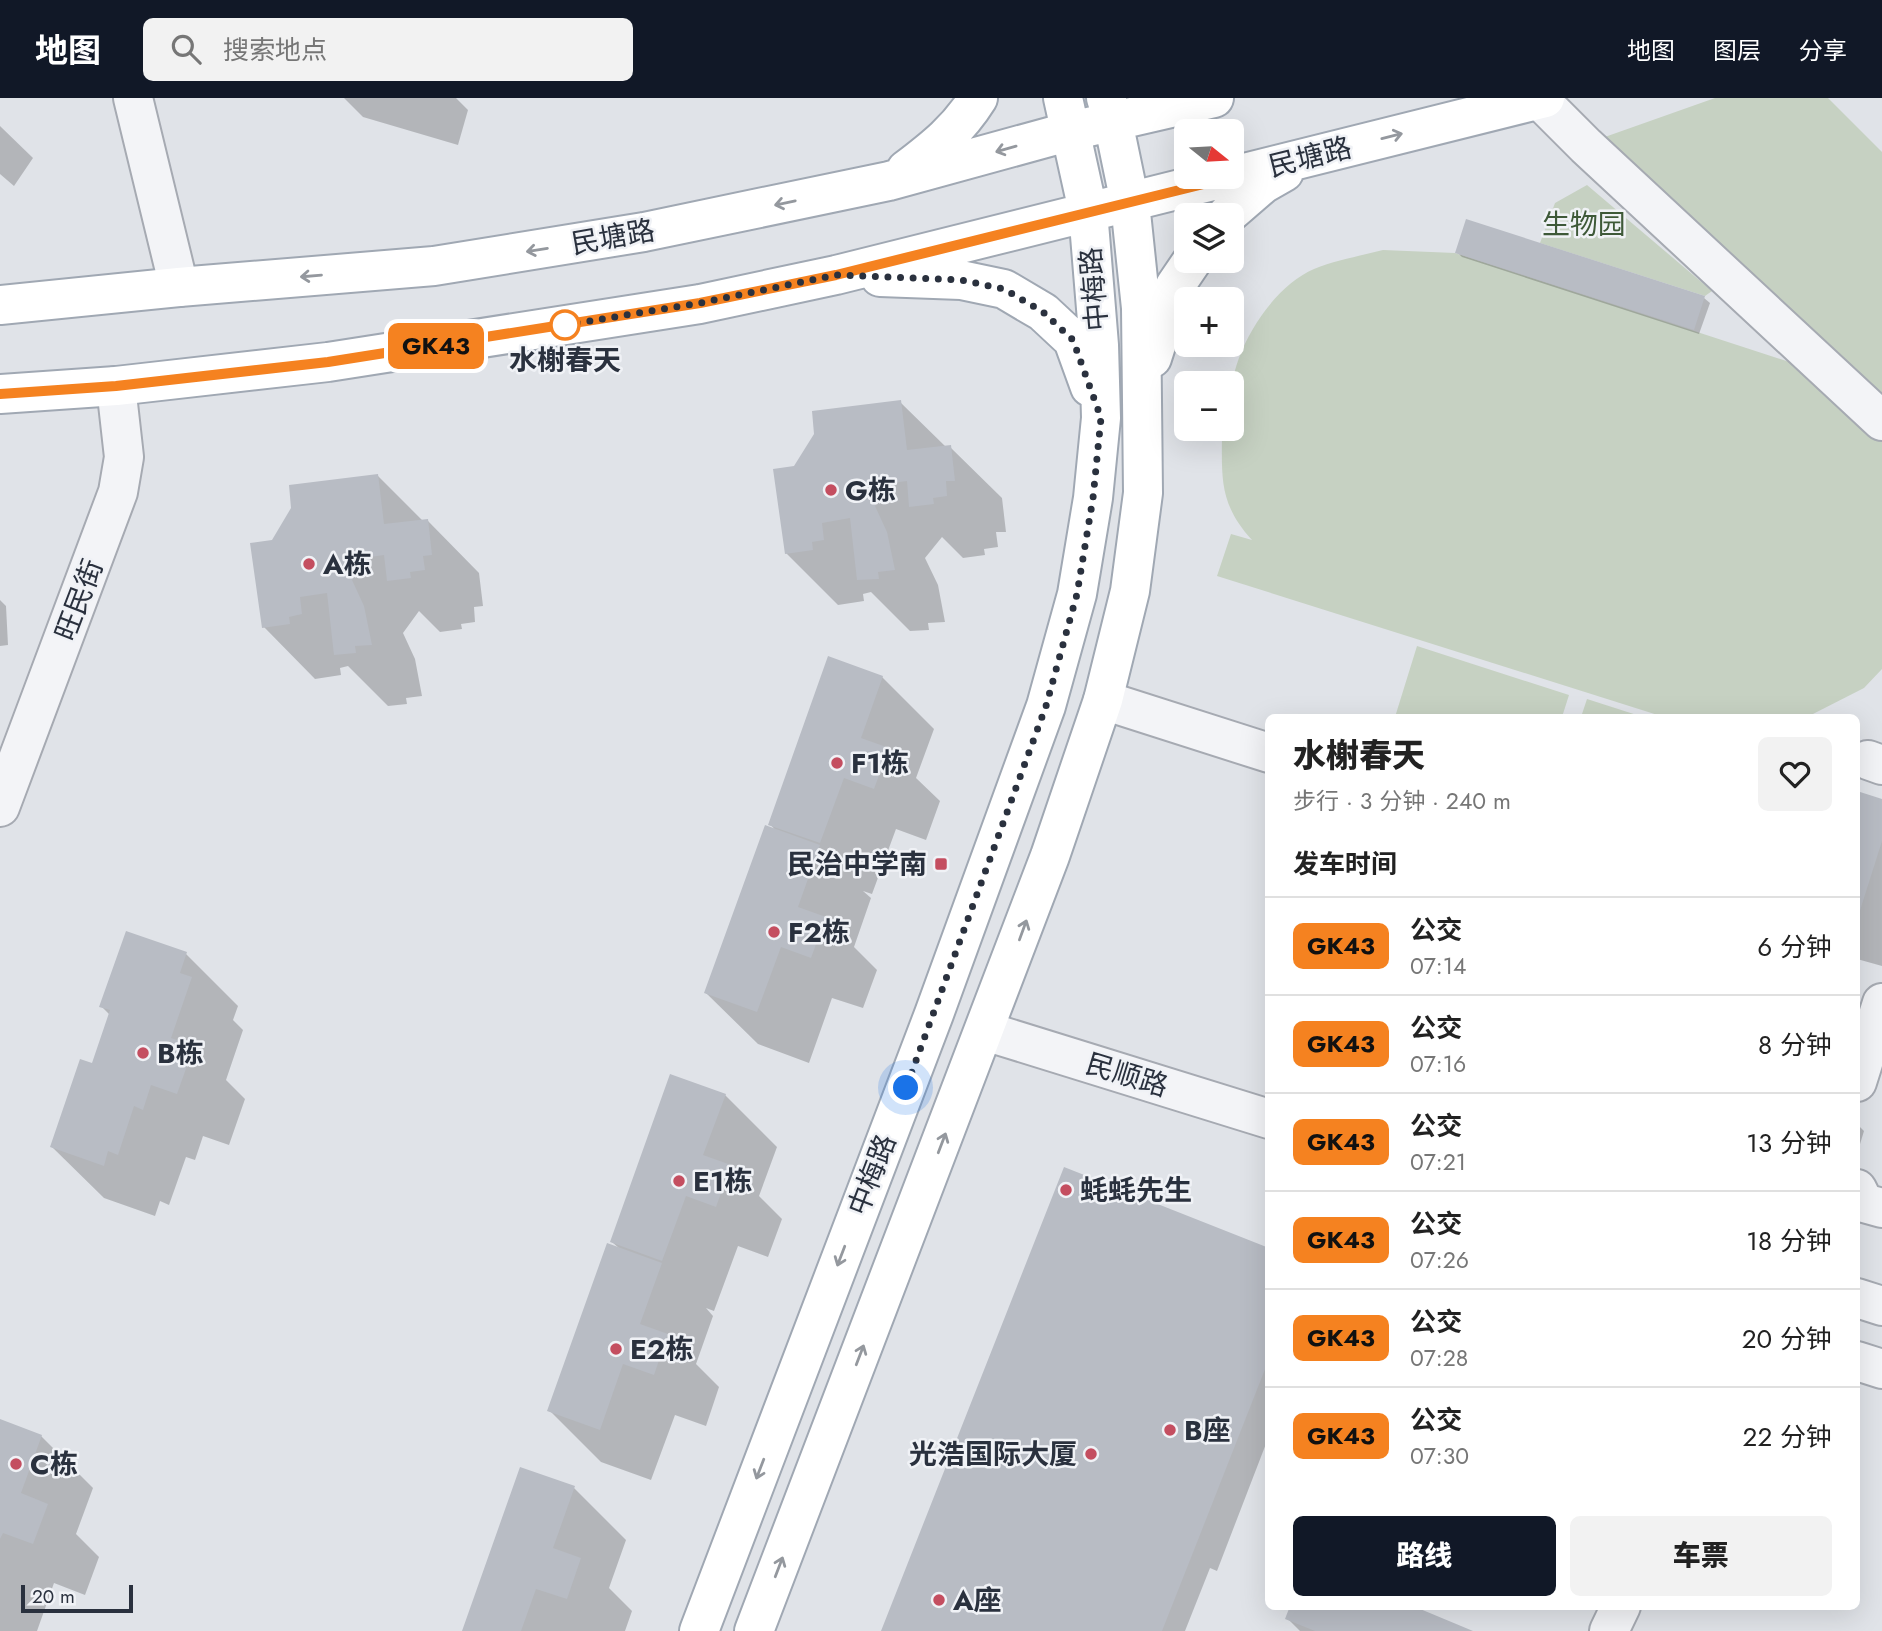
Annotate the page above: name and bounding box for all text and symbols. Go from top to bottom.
search box [143,18,633,81]
text: 地图 [35,27,101,74]
icon: search [167,30,205,68]
text: 搜索地点 [223,31,327,69]
text: 地图 [1627,33,1675,68]
text: 图层 [1713,33,1761,68]
text: 分享 [1799,33,1847,68]
north arrow [1174,119,1244,189]
map controls [1174,119,1244,441]
street label: 民塘路 [1264,127,1356,187]
one-way arrow [1380,129,1403,142]
one-way arrow [995,143,1017,156]
one-way arrow [774,197,797,211]
button: layers [1174,203,1244,273]
park label: 生物园 [1542,204,1626,245]
street label: 民塘路 [568,210,658,264]
one-way arrow [526,244,549,257]
street label: 中梅路 [1070,245,1118,333]
one-way arrow [301,270,323,283]
button: + [1174,287,1244,357]
marker: 水榭春天 [550,310,580,340]
line badge: GK43 [387,323,485,369]
text: GK43 [402,328,470,363]
place label: 水榭春天 [509,340,621,381]
button: − [1174,371,1244,441]
place label: G栋 [845,470,896,511]
marker: G栋 [823,482,839,498]
place label: A栋 [322,544,372,585]
street label: 旺民街 [45,553,113,647]
marker: A栋 [301,556,317,572]
text: 水榭春天 [1293,732,1425,779]
button: heart [1758,737,1832,811]
place label: F1栋 [851,743,909,784]
marker: F1栋 [829,755,845,771]
text: 步行 · 3 分钟 · 240 m [1293,784,1511,818]
place label: 民治中学南 [787,844,927,885]
text: 发车时间 [1293,845,1397,883]
marker: 民治中学南 [933,856,949,872]
text: 公交 [1410,911,1462,949]
place label: F2栋 [788,912,850,953]
one-way arrow [1017,920,1030,941]
marker: F2栋 [766,924,782,940]
text: GK43 [1307,928,1375,963]
text: 6 分钟 [1757,928,1832,966]
text: 07:14 [1410,949,1467,983]
text: 公交 [1410,1009,1462,1047]
text: GK43 [1307,1026,1375,1061]
text: 8 分钟 [1758,1026,1832,1064]
place label: B栋 [157,1033,204,1074]
street label: 民顺路 [1081,1043,1173,1107]
marker: B栋 [135,1045,151,1061]
text: 07:16 [1410,1047,1466,1081]
your location [888,1070,923,1105]
text: 公交 [1410,1107,1462,1145]
text: GK43 [1307,1124,1375,1159]
text: 13 分钟 [1746,1124,1832,1162]
street label: 中梅路 [838,1128,906,1222]
one-way arrow [936,1132,949,1154]
text: 07:21 [1410,1145,1466,1179]
place label: E1栋 [693,1161,752,1202]
place label: 蚝蚝先生 [1080,1170,1192,1211]
marker: E1栋 [671,1173,687,1189]
marker: 蚝蚝先生 [1058,1182,1074,1198]
text: 公交 [1410,1205,1462,1243]
text: GK43 [1307,1222,1375,1257]
text: 18 分钟 [1746,1222,1832,1260]
text: 07:26 [1410,1243,1469,1277]
one-way arrow [834,1245,847,1267]
text: 公交 [1410,1303,1462,1341]
text: GK43 [1307,1320,1375,1355]
text: 20 分钟 [1742,1320,1832,1358]
place label: E2栋 [630,1329,693,1370]
marker: E2栋 [608,1341,624,1357]
text: 07:28 [1410,1341,1468,1375]
one-way arrow [855,1345,868,1366]
text: 公交 [1410,1401,1462,1439]
place label: B座 [1184,1410,1231,1451]
text: GK43 [1307,1418,1375,1453]
text: 22 分钟 [1743,1418,1832,1456]
marker: B座 [1162,1422,1178,1438]
place label: 光浩国际大厦 [909,1434,1077,1475]
text: 07:30 [1410,1439,1469,1473]
place label: C栋 [30,1444,78,1485]
marker: 光浩国际大厦 [1083,1446,1099,1462]
marker: C栋 [8,1456,24,1472]
one-way arrow [753,1458,766,1479]
button: 路线 [1293,1516,1556,1596]
button: 车票 [1570,1516,1832,1596]
one-way arrow [773,1557,786,1579]
place label: A座 [952,1580,1002,1621]
scale bar [21,1582,133,1614]
text: 20 m [32,1583,75,1610]
marker: A座 [931,1592,947,1608]

